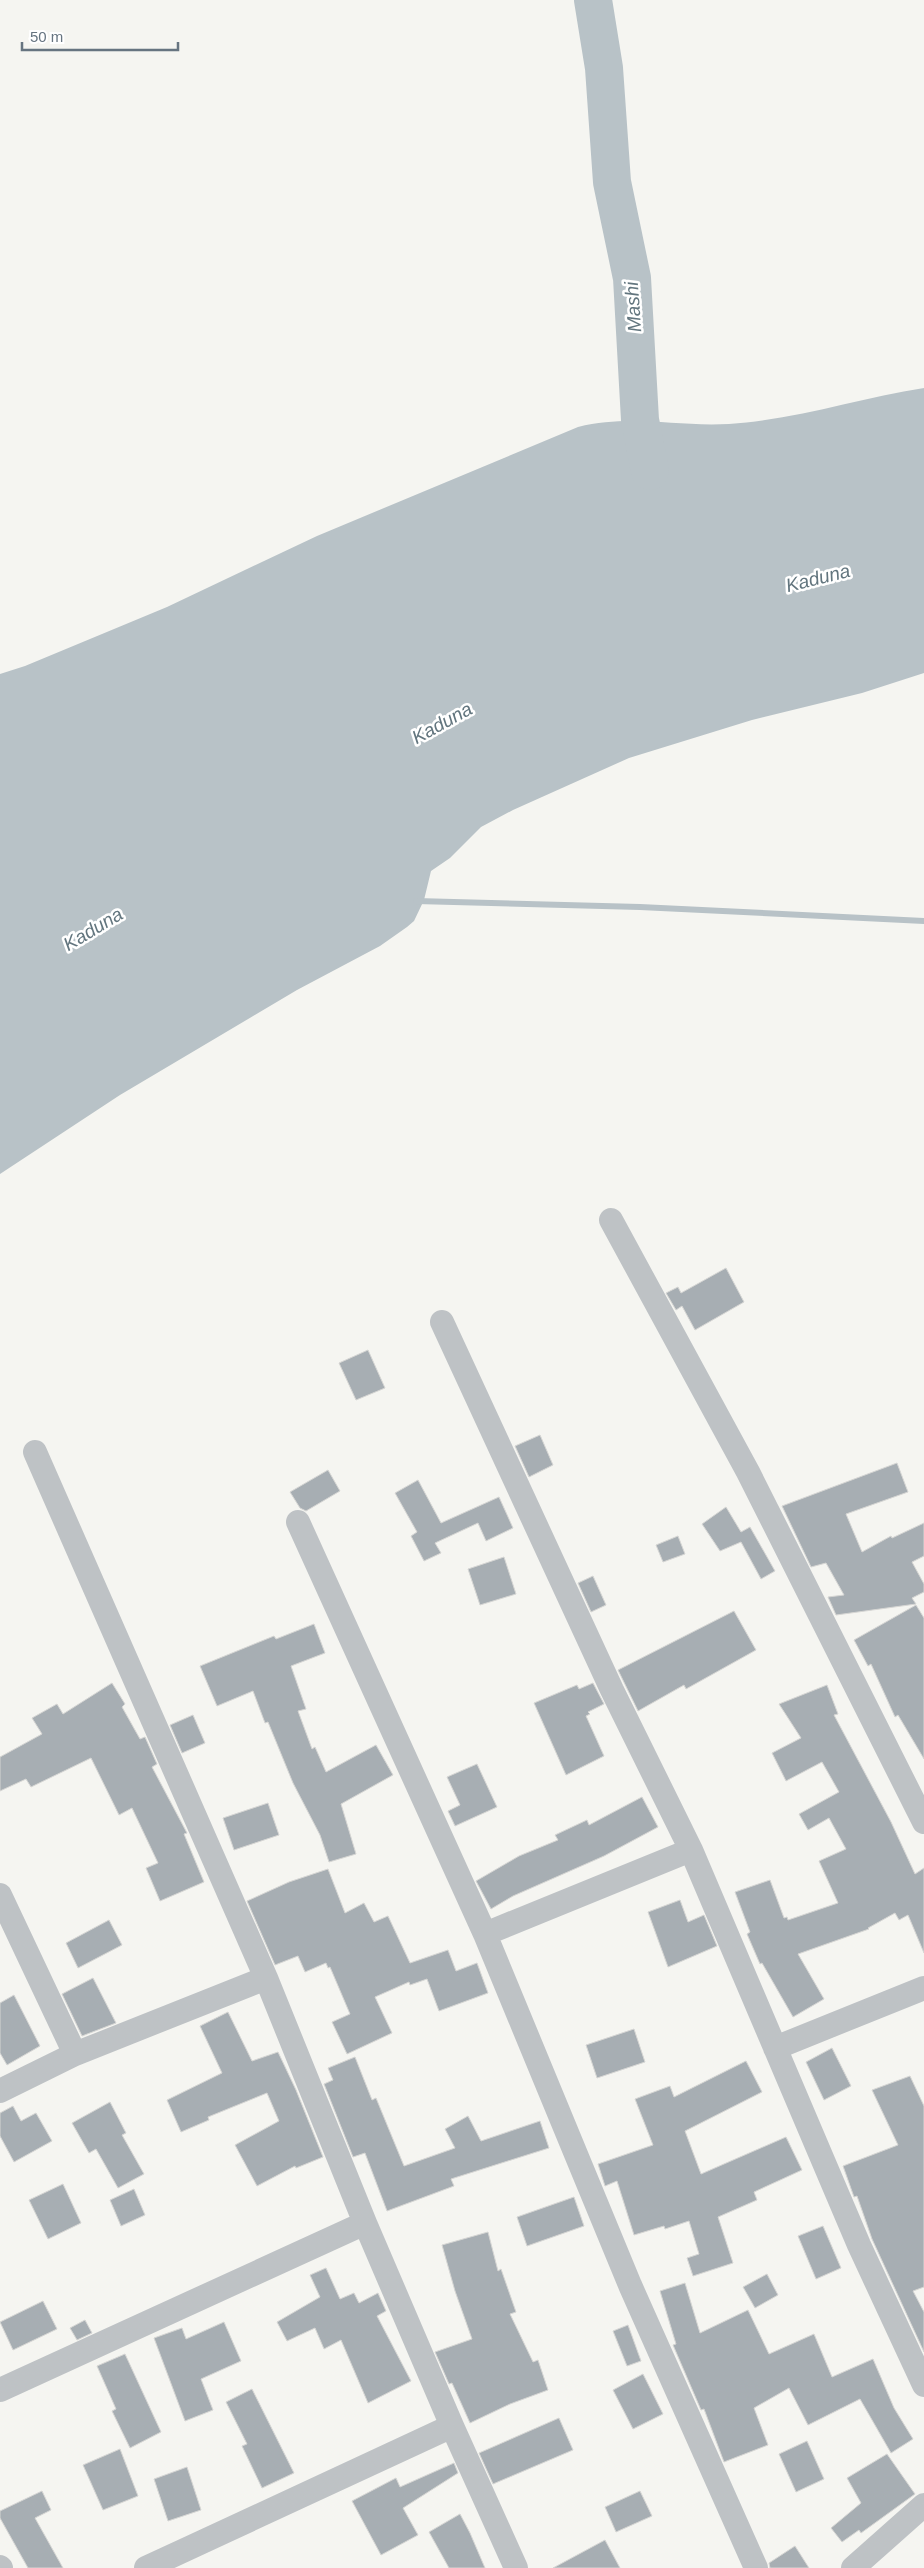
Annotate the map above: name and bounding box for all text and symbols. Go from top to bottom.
scale bar [22,20,179,52]
text: 50 m [30,28,63,45]
water label: Mashi [621,280,645,333]
water label: Kaduna [784,560,852,596]
water label: Kaduna [408,698,476,748]
water label: Kaduna [60,903,126,955]

